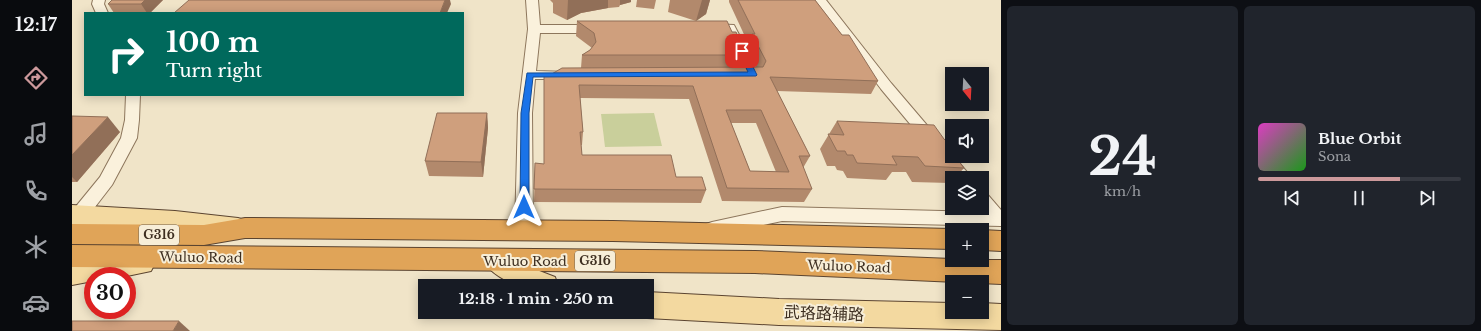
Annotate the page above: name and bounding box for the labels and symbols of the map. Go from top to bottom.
pin [725,34,759,68]
north arrow [945,67,989,111]
position arrow [503,186,545,228]
road number: G316 [139,225,179,245]
street label: Wuluo Road [158,248,243,267]
road number: G316 [575,251,615,271]
street label: Wuluo Road [482,253,567,270]
street label: Wuluo Road [806,257,891,276]
speed limit sign: 30 [84,267,136,319]
street label: 武珞路辅路 [784,302,864,324]

